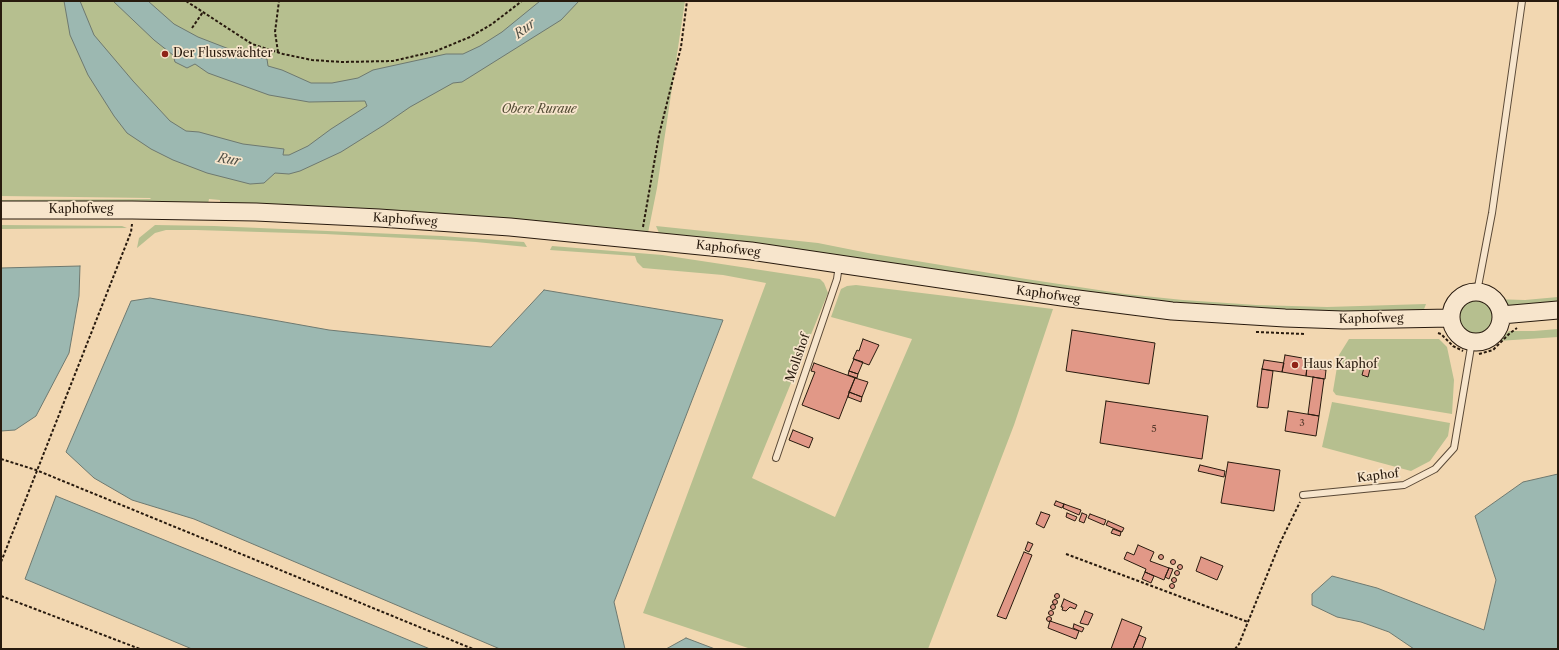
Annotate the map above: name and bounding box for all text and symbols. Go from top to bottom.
water label: Rur [511,16,539,42]
place label: Der Flusswächter [173,47,273,61]
marker: Der Flusswächter [160,49,170,59]
park label: Obere Ruraue [501,103,577,117]
water label: Rur [217,151,241,169]
street label: Kaphofweg [49,203,113,217]
street label: Kaphofweg [372,211,438,229]
street label: Kaphofweg [695,238,761,260]
street label: Kaphofweg [1015,283,1081,307]
street label: Kaphofweg [1338,311,1404,327]
street label: Mollshof [783,332,813,384]
place label: Haus Kaphof [1303,358,1378,372]
marker: Haus Kaphof [1290,360,1300,370]
house number: 3 [1299,417,1305,429]
house number: 5 [1151,423,1157,435]
street label: Kaphof [1356,466,1400,486]

